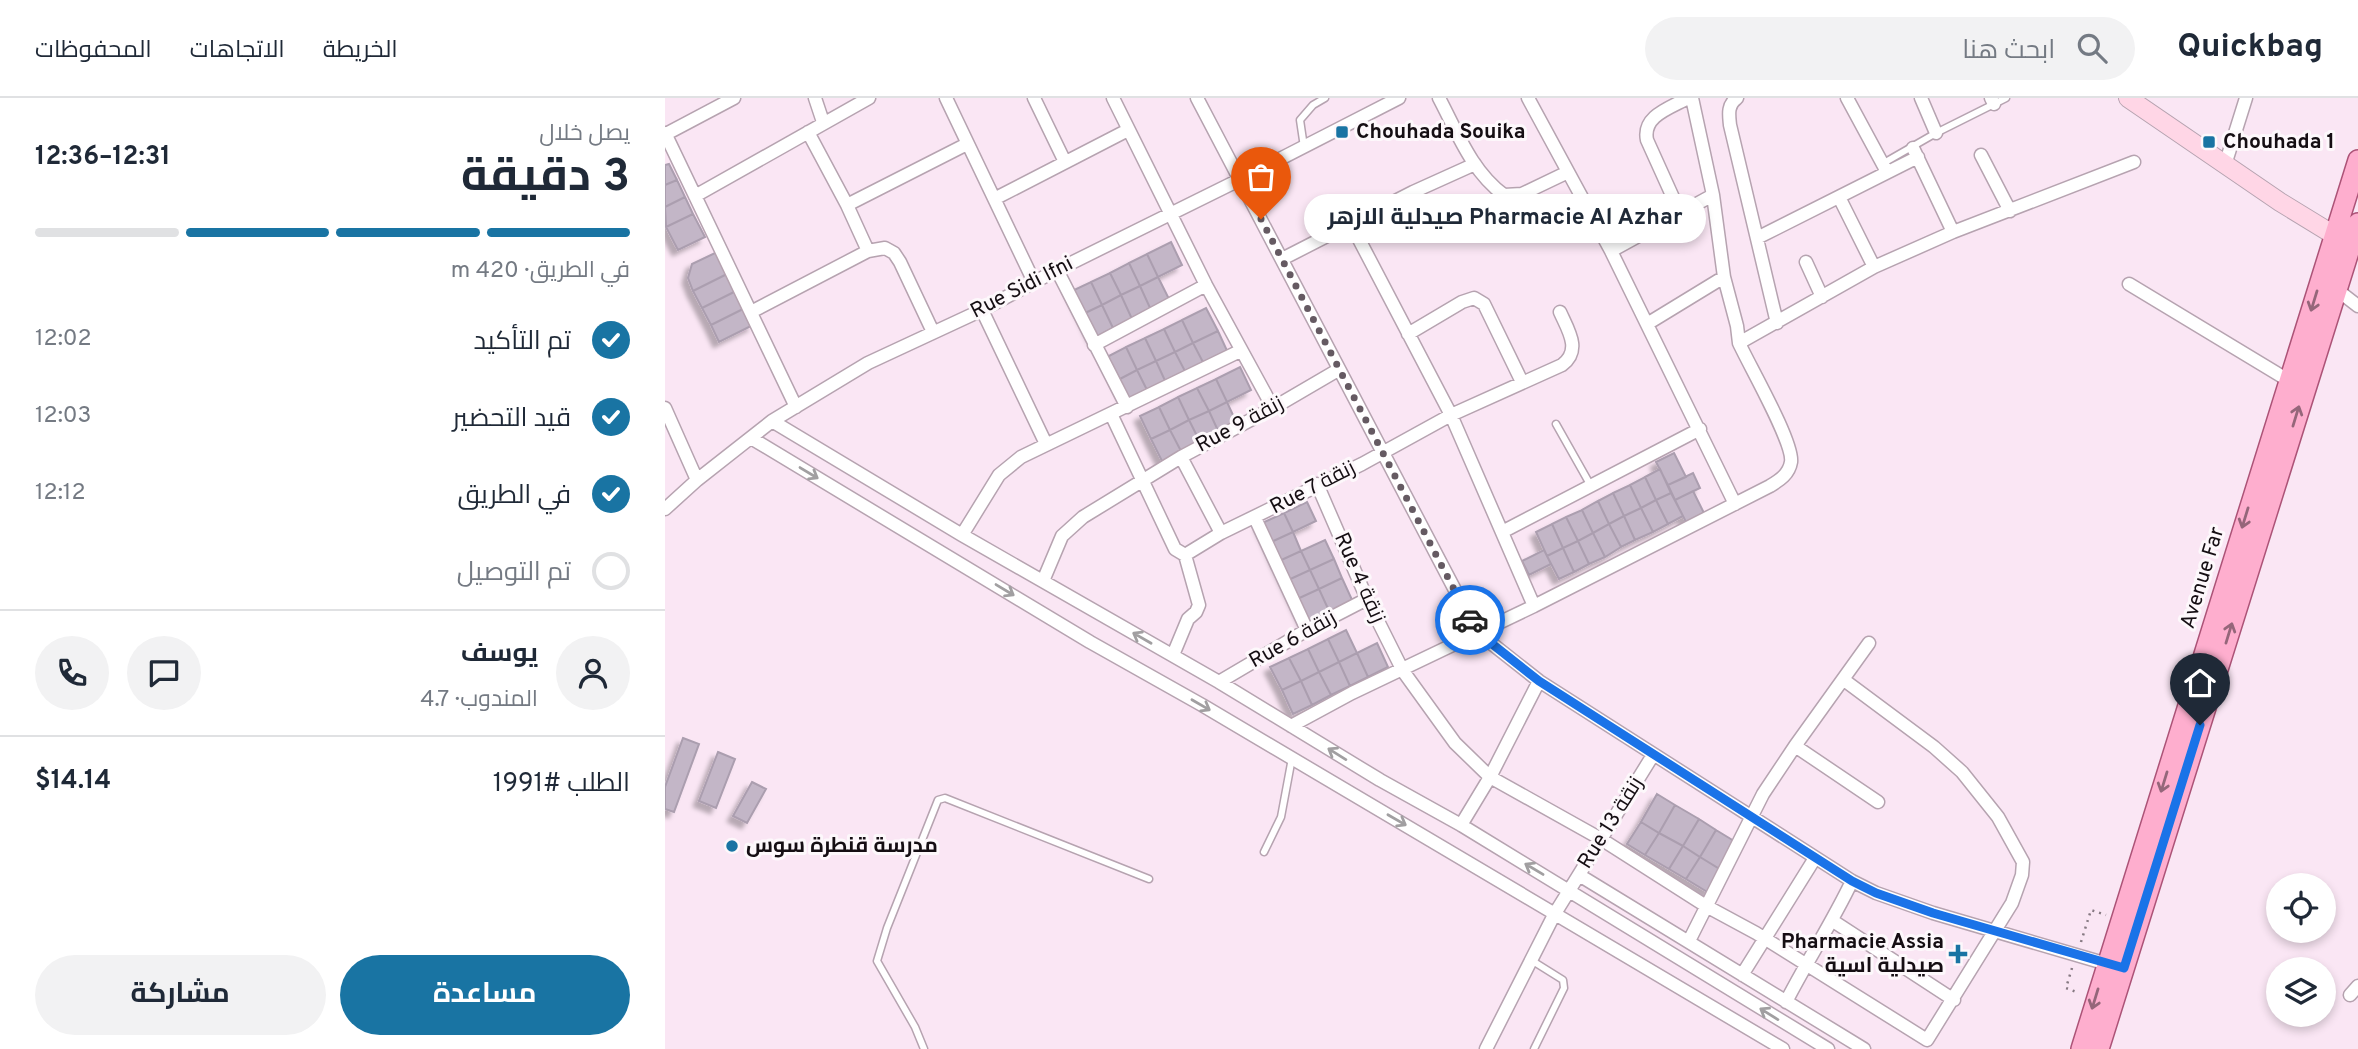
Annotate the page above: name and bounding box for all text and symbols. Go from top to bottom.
search box [1645,17,2135,80]
text: Quickbag [2177,27,2323,69]
icon: search [2073,29,2111,67]
text: ابحث هنا [1962,35,2055,68]
text: المحفوظات [35,36,152,66]
text: الاتجاهات [190,36,285,66]
text: الخريطة [323,36,398,66]
place label: Chouhada Souika [1356,119,1526,146]
text: يصل خلال [539,120,630,149]
marker: Chouhada Souika [1334,124,1350,140]
place label: Chouhada 1 [2223,129,2335,156]
marker: Chouhada 1 [2201,134,2217,150]
text: 12:31–12:36 [35,141,171,174]
pin [1231,147,1291,219]
text: 3 دقيقة [461,149,630,208]
icon: bag [1242,158,1280,196]
callout: Pharmacie Al Azhar صيدلية الازهر [1303,194,1705,244]
text: Pharmacie Al Azhar صيدلية الازهر [1327,204,1683,233]
street label: Rue Sidi Ifni [966,251,1078,325]
text: في الطريق · 420 m [451,257,630,286]
one-way arrow [2306,290,2319,312]
icon: check [592,321,630,359]
text: 12:02 [35,325,92,354]
text: تم التأكيد [474,326,571,359]
street label: Rue 9 زنقة [1191,391,1289,459]
icon: check [592,398,630,436]
text: 12:03 [35,402,91,431]
text: قيد التحضير [452,403,571,436]
one-way arrow [2291,405,2304,427]
street label: Rue 7 زنقة [1266,455,1360,521]
one-way arrow [799,467,819,481]
icon: check [592,475,630,513]
text: 12:12 [35,479,86,508]
text: في الطريق [458,480,571,513]
one-way arrow [2238,507,2251,529]
street label: Avenue Far [2175,524,2231,632]
street label: Rue 4 زنقة [1327,529,1391,627]
text: تم التوصيل [457,557,571,590]
one-way arrow [994,583,1014,597]
courier [1435,585,1505,655]
icon: car [1451,601,1489,639]
street label: Rue 6 زنقة [1245,605,1341,675]
one-way arrow [2223,622,2236,644]
one-way arrow [1132,631,1152,645]
button: phone [35,636,109,710]
button: chat [127,636,201,710]
button: person [556,636,630,710]
text: يوسف [461,638,538,671]
pin [2170,653,2230,725]
icon: home [2181,664,2219,702]
text: المندوب · 4.7 [420,686,538,715]
one-way arrow [1191,698,1211,712]
one-way arrow [1328,747,1348,761]
text: $14.14 [35,765,111,798]
text: الطلب #1991 [493,768,630,801]
one-way arrow [2157,771,2169,793]
street label: Rue 13 زنقة [1572,772,1650,874]
one-way arrow [1386,814,1406,828]
place label: مدرسة قنطرة سوس [746,833,938,860]
marker: مدرسة قنطرة سوس [724,838,740,854]
one-way arrow [1524,862,1544,876]
map controls [2266,873,2336,1027]
button: locate [2266,873,2336,943]
place label: Pharmacie Assia صيدلية اسية [1781,929,1944,980]
marker: Pharmacie Assia صيدلية اسية [1950,946,1966,962]
button: مشاركة [35,955,326,1035]
button: مساعدة [340,955,630,1035]
button: layers [2266,957,2336,1027]
one-way arrow [2088,988,2101,1010]
one-way arrow [1760,1006,1779,1021]

